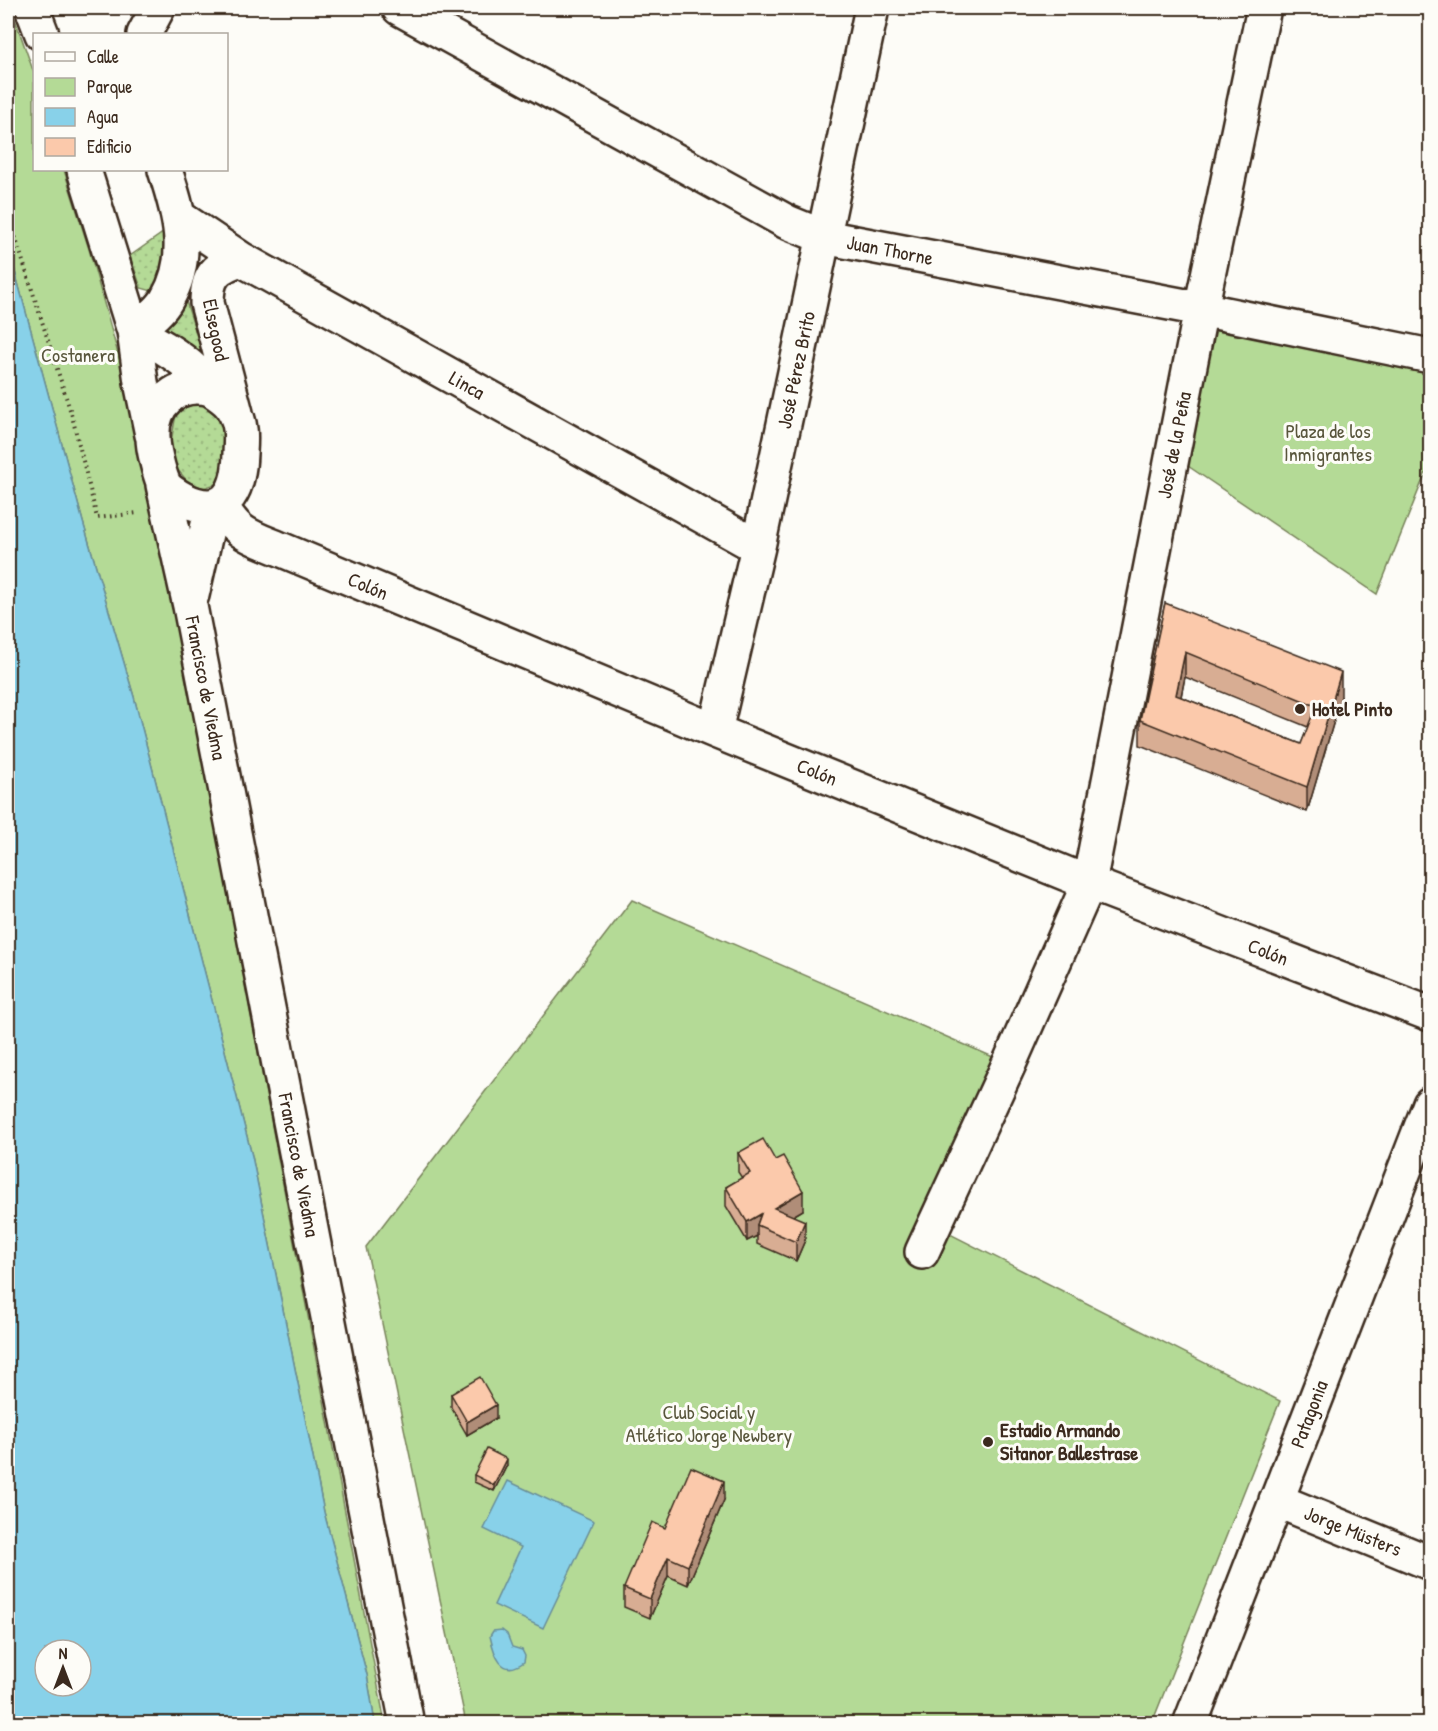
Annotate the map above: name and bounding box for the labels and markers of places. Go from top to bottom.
place label: Hotel Pinto [1312,695,1392,722]
marker: Hotel Pinto [1293,702,1307,716]
place label: Estadio Armando Sitanor Ballestrase [1000,1416,1138,1466]
marker: Estadio Armando Sitanor Ballestrase [981,1435,995,1449]

